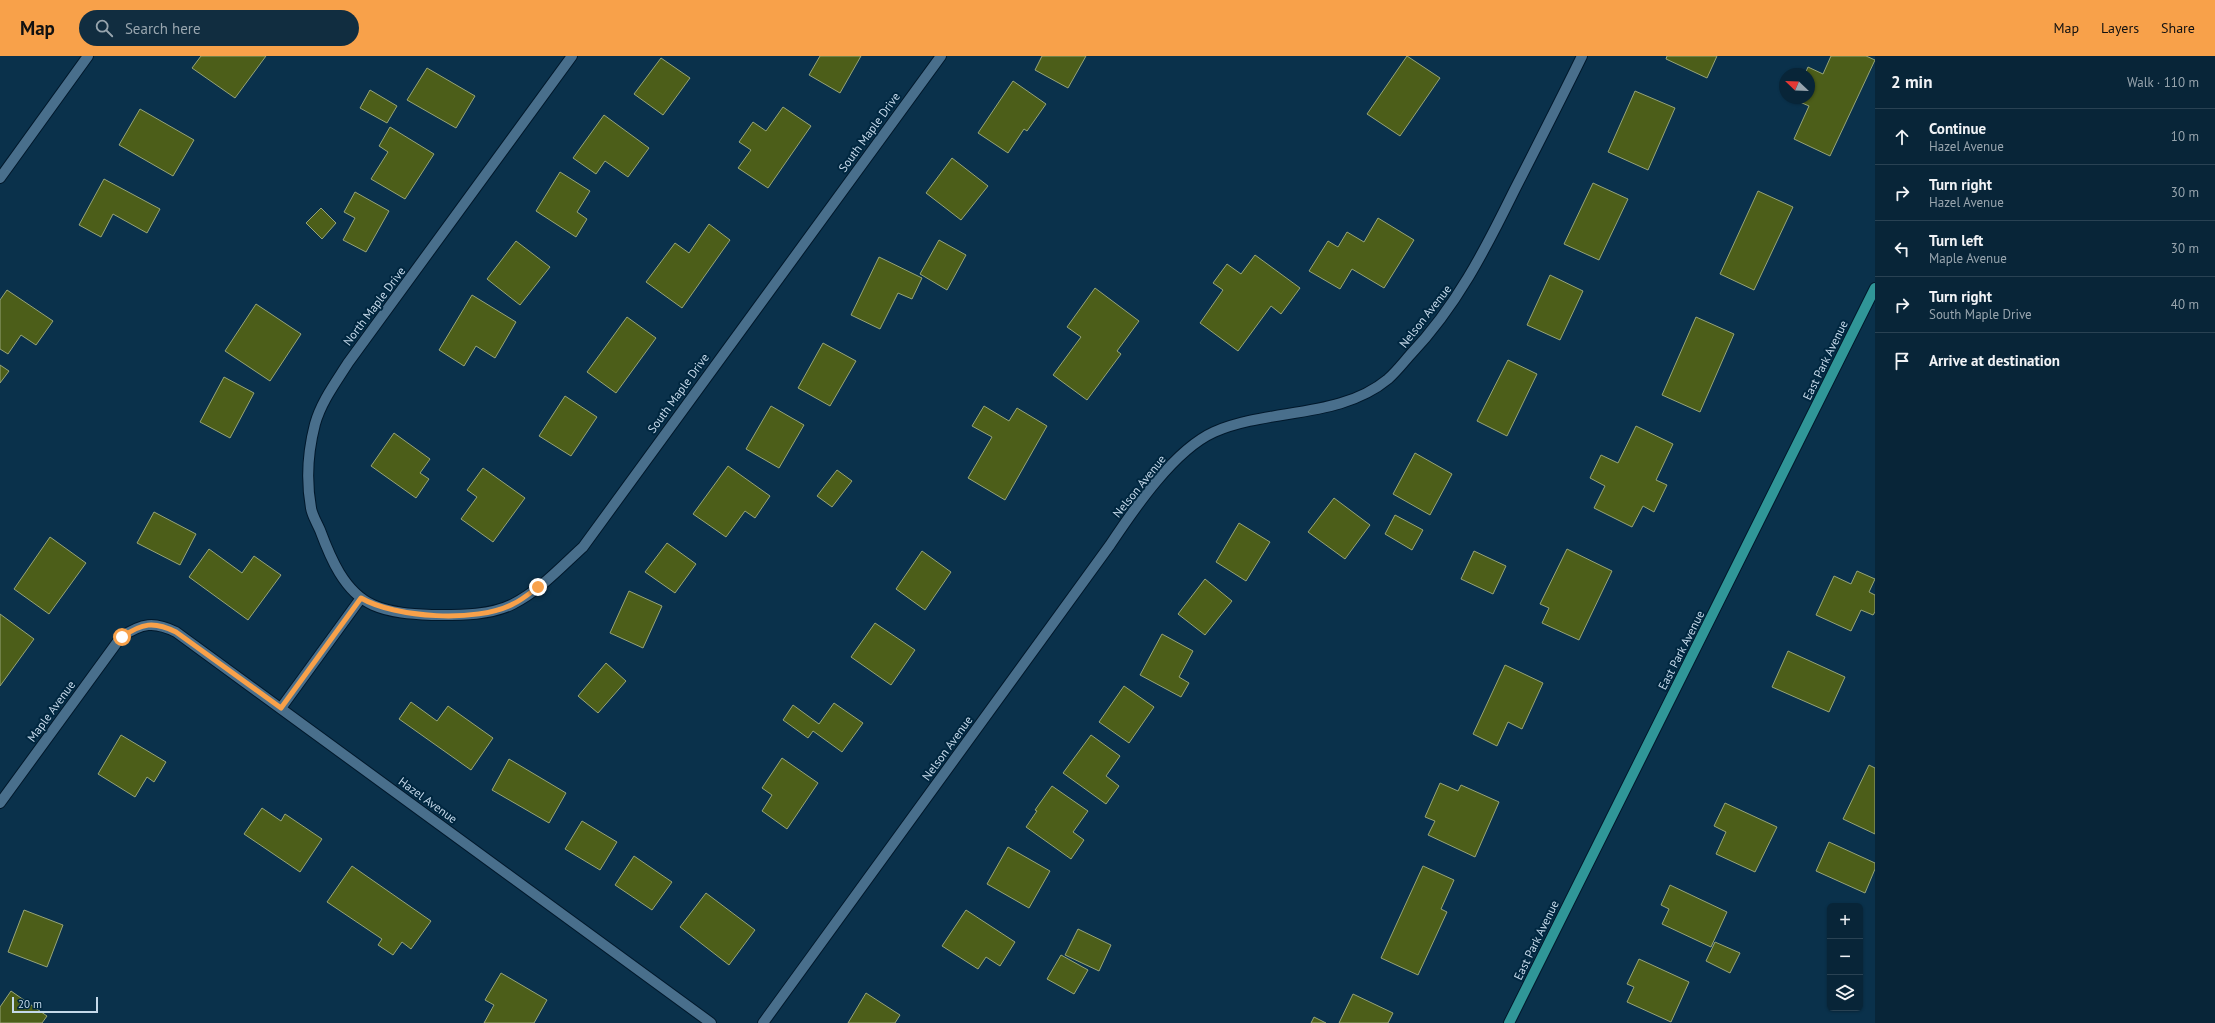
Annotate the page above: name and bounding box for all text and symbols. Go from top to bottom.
search box [79,10,359,46]
text: Map [20,16,55,40]
icon: search [93,17,115,39]
text: Search here [125,19,201,38]
text: Map [2053,19,2079,37]
text: Layers [2101,19,2139,37]
text: Share [2161,19,2195,37]
north arrow [1779,68,1815,104]
text: 2 min [1891,71,1932,93]
text: Walk · 110 m [2127,74,2199,91]
street label: South Maple Drive [835,89,903,175]
text: Continue [1929,119,1986,138]
icon: ahead [1891,126,1913,148]
text: 10 m [2171,128,2199,145]
text: Hazel Avenue [1929,138,2004,155]
text: Turn right [1929,175,1992,194]
icon: right [1891,182,1913,204]
text: 30 m [2171,184,2199,201]
text: Hazel Avenue [1929,194,2004,211]
text: Turn left [1929,231,1983,250]
icon: left [1891,238,1913,260]
text: 30 m [2171,240,2199,257]
text: Maple Avenue [1929,250,2007,267]
street label: North Maple Drive [340,264,408,348]
street label: Nelson Avenue [1396,281,1454,351]
text: Turn right [1929,287,1992,306]
icon: right [1891,294,1913,316]
text: 40 m [2171,296,2199,313]
text: South Maple Drive [1929,306,2032,323]
street label: East Park Avenue [1799,318,1851,402]
street label: South Maple Drive [644,350,712,436]
icon: arrive [1891,350,1913,372]
text: Arrive at destination [1929,351,2060,370]
street label: Nelson Avenue [1109,452,1169,520]
route end [529,578,547,596]
street label: East Park Avenue [1655,608,1707,692]
route start [113,628,131,646]
street label: Maple Avenue [24,678,78,744]
street label: Nelson Avenue [919,713,975,783]
street label: Hazel Avenue [396,774,460,826]
street label: East Park Avenue [1510,898,1562,982]
map controls [1827,903,1863,1011]
button: + [1827,903,1863,939]
button: − [1827,939,1863,975]
button: layers [1827,975,1863,1011]
scale bar [12,995,98,1014]
text: 20 m [18,997,42,1011]

